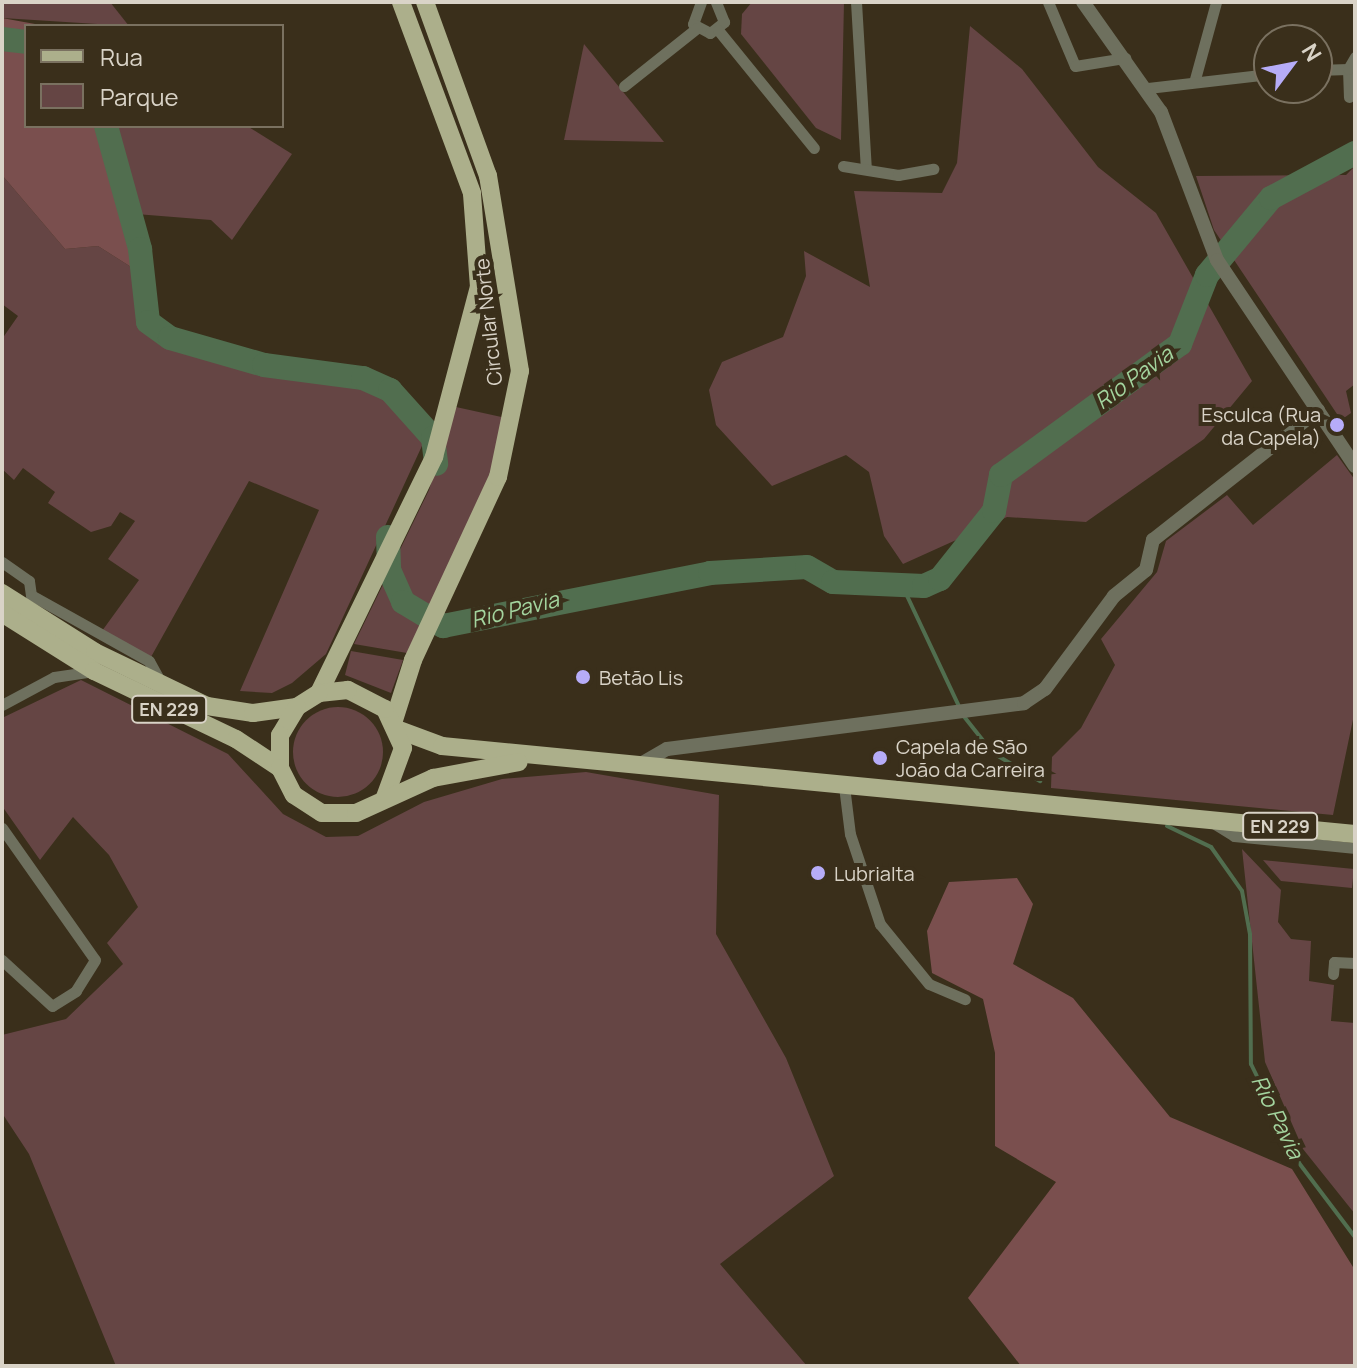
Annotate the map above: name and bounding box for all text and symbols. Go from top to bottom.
legend [24,24,284,128]
north arrow [1253,24,1333,104]
text: N [1295,38,1329,67]
text: Rua [100,40,143,73]
text: Parque [100,80,178,113]
street label: Circular Norte [469,257,507,387]
water label: Rio Pavia [1090,341,1178,415]
place label: Esculca (Rua da Capela) [1201,402,1321,449]
marker: Esculca (Rua da Capela) [1328,416,1346,434]
water label: Rio Pavia [468,586,562,634]
place label: Betão Lis [599,665,683,689]
marker: Betão Lis [574,668,592,686]
road number: EN 229 [131,695,207,723]
place label: Capela de São João da Carreira [896,734,1045,781]
marker: Capela de São João da Carreira [871,749,889,767]
road number: EN 229 [1242,812,1318,840]
place label: Lubrialta [834,861,915,885]
marker: Lubrialta [809,864,827,882]
water label: Rio Pavia [1246,1071,1308,1163]

